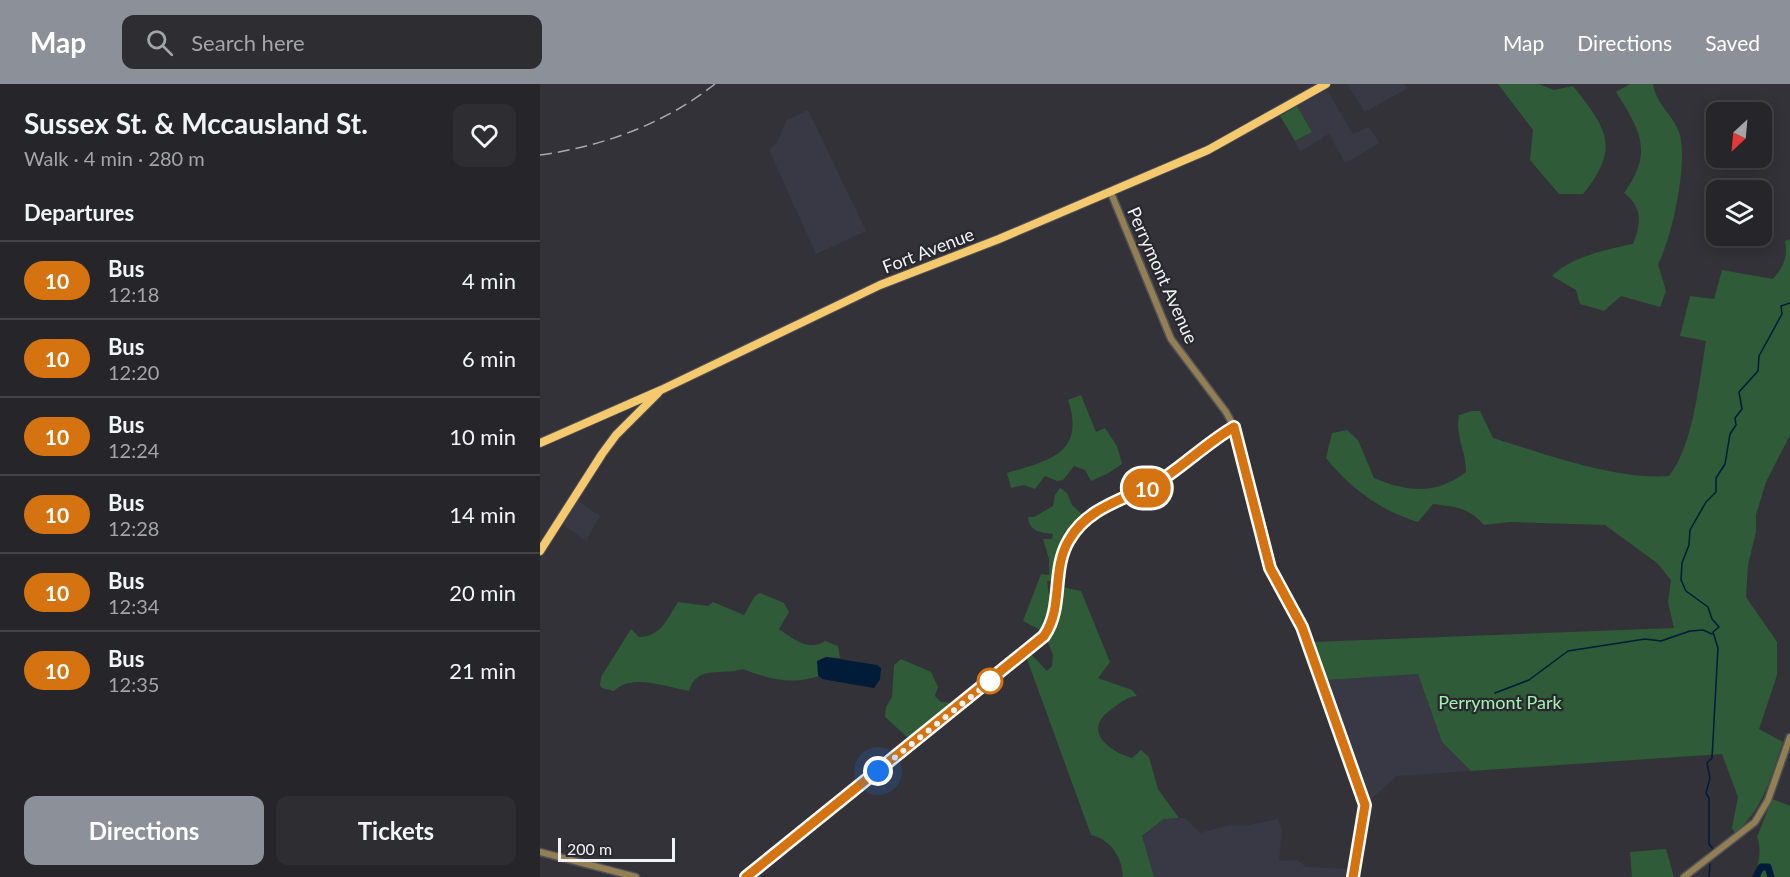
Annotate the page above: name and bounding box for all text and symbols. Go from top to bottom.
search box [122,15,542,69]
text: Map [30,25,86,59]
icon: search [143,26,176,59]
text: Search here [191,29,305,56]
text: Map [1503,30,1544,55]
text: Directions [1577,30,1672,55]
text: Saved [1705,30,1760,55]
north arrow [1706,102,1772,168]
map controls [1706,102,1772,246]
button: heart [453,104,516,167]
text: Sussex St. & Mccausland St. [24,106,368,140]
text: Walk · 4 min · 280 m [24,146,205,170]
button: layers [1706,180,1772,246]
text: Departures [24,199,134,226]
street label: Perrymont Avenue [1123,203,1203,347]
street label: Fort Avenue [879,222,977,278]
text: Bus [108,255,144,282]
text: 4 min [462,267,516,294]
text: 10 [45,268,69,293]
text: 12:18 [108,282,159,306]
text: Bus [108,333,144,360]
text: 6 min [462,345,516,372]
text: 10 [45,346,69,371]
text: 12:20 [108,360,159,384]
text: Bus [108,411,144,438]
text: 10 min [449,423,516,450]
text: 10 [45,424,69,449]
text: 12:24 [108,438,159,462]
line badge: 10 [1120,468,1174,508]
text: 10 [1135,476,1159,501]
text: Bus [108,489,144,516]
text: 14 min [449,501,516,528]
text: 10 [45,502,69,527]
text: 12:28 [108,516,159,540]
text: Bus [108,567,144,594]
text: 20 min [449,579,516,606]
text: 10 [45,580,69,605]
text: 12:34 [108,594,159,618]
text: Bus [108,645,144,672]
text: 21 min [449,657,516,684]
text: 10 [45,658,69,683]
unlabelled marker [977,668,1003,694]
text: 12:35 [108,672,159,696]
park label: Perrymont Park [1438,691,1563,713]
your location [863,756,893,786]
button: Directions [24,796,264,865]
button: Tickets [276,796,516,865]
scale bar [558,835,675,862]
text: 200 m [567,839,612,858]

